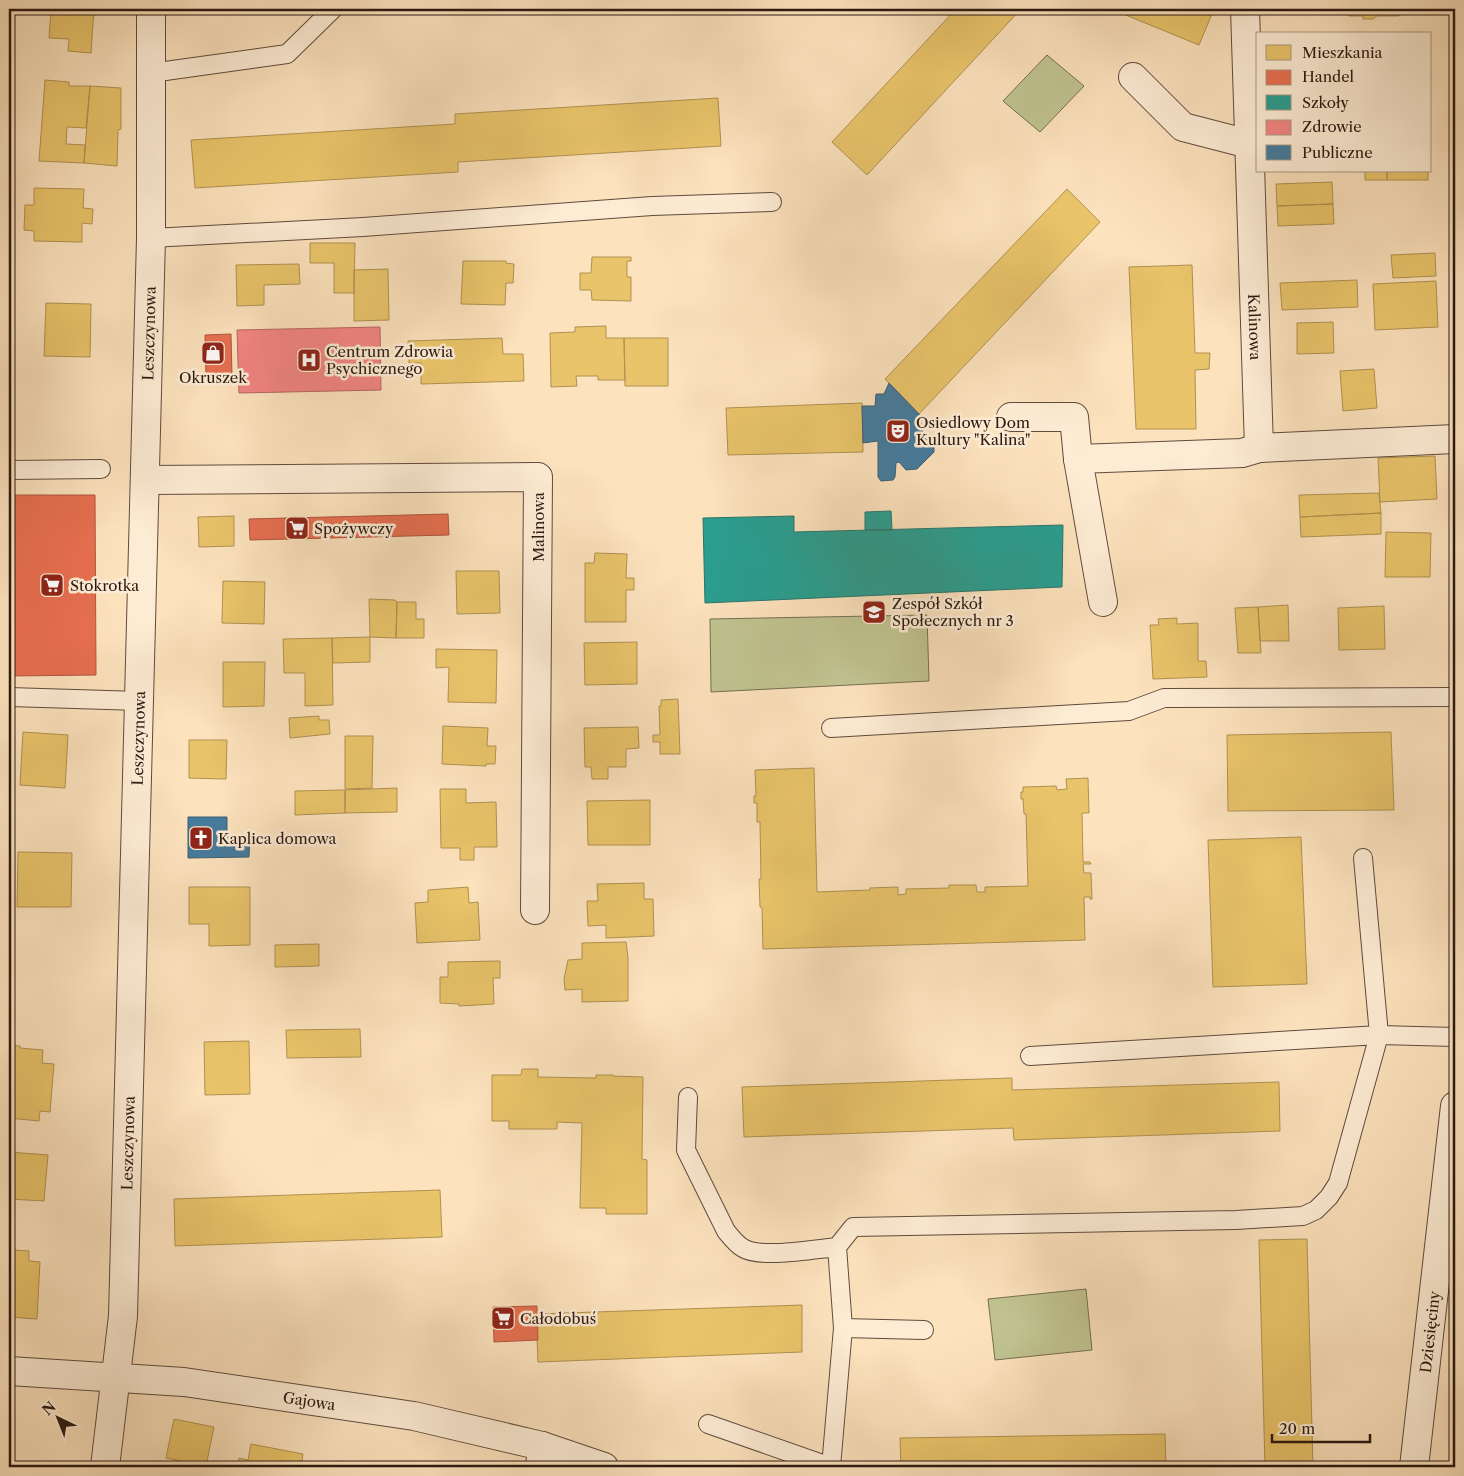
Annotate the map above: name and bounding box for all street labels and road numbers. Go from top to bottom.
street label: Leszczynowa [138,286,159,381]
street label: Kalinowa [1245,293,1266,361]
street label: Malinowa [529,492,548,562]
street label: Leszczynowa [127,691,149,786]
street label: Leszczynowa [117,1096,138,1191]
street label: Dziesięciny [1415,1289,1443,1374]
street label: Gajowa [282,1387,337,1414]

